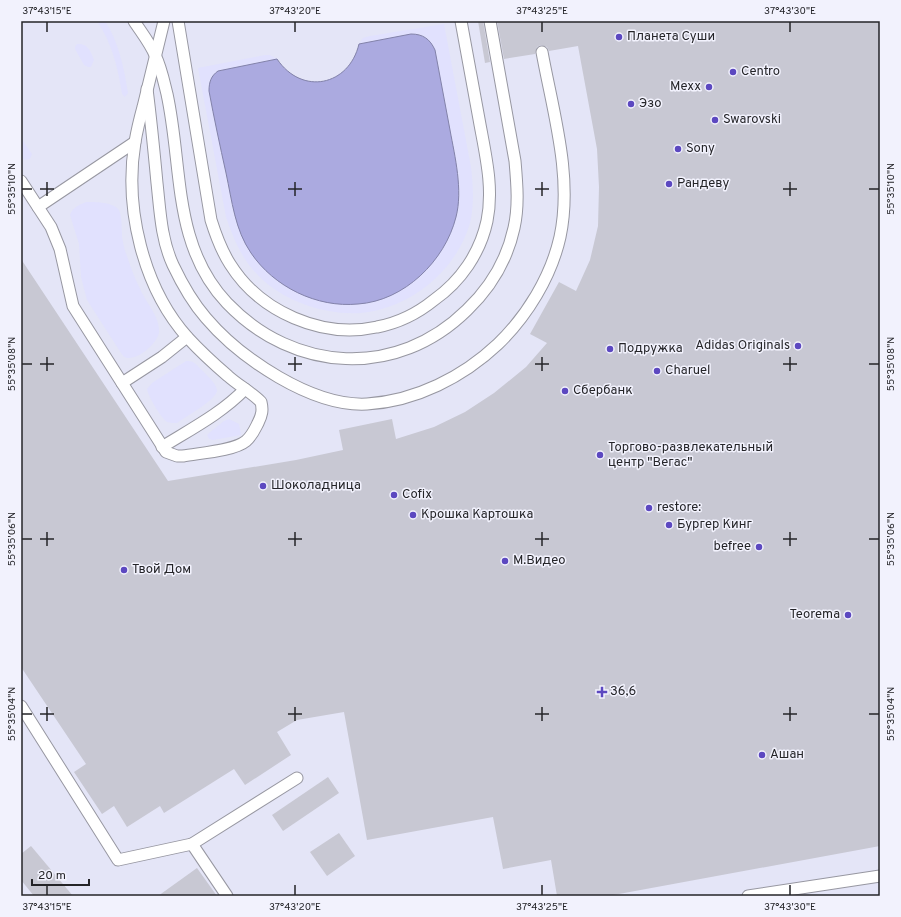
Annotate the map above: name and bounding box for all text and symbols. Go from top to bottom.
text: 37°43'15"E [22,5,72,18]
text: 37°43'20"E [269,5,321,18]
text: 37°43'25"E [516,5,568,18]
text: 37°43'30"E [764,5,816,18]
place label: Планета Суши [627,29,715,45]
marker: Планета Суши [614,32,624,42]
place label: Centro [741,64,780,80]
marker: Centro [728,67,738,77]
place label: Mexx [670,79,701,95]
marker: Mexx [704,82,714,92]
place label: Эзо [639,96,662,112]
marker: Эзо [626,99,636,109]
place label: Swarovski [723,112,781,128]
marker: Swarovski [710,115,720,125]
place label: Sony [686,141,715,157]
marker: Sony [673,144,683,154]
text: 55°35'10"N [6,163,19,215]
text: 55°35'10"N [885,163,898,215]
place label: Рандеву [677,176,730,192]
marker: Рандеву [664,179,674,189]
text: 55°35'08"N [6,337,19,391]
text: 55°35'08"N [885,337,898,391]
place label: Adidas Originals [695,338,790,354]
place label: Подружка [618,341,683,357]
marker: Adidas Originals [793,341,803,351]
marker: Подружка [605,344,615,354]
place label: Charuel [665,363,710,379]
marker: Charuel [652,366,662,376]
place label: Сбербанк [573,383,633,399]
marker: Сбербанк [560,386,570,396]
place label: Торгово-развлекательный центр "Вегас" [608,440,773,471]
marker: Торгово-развлекательный центр "Вегас" [595,450,605,460]
place label: Шоколадница [271,478,361,494]
marker: Шоколадница [258,481,268,491]
place label: Cofix [402,487,432,503]
marker: Cofix [389,490,399,500]
place label: restore: [657,500,701,516]
marker: restore: [644,503,654,513]
place label: Крошка Картошка [421,507,533,523]
marker: Крошка Картошка [408,510,418,520]
text: 55°35'06"N [6,512,19,566]
text: 55°35'06"N [885,512,898,566]
place label: Бургер Кинг [677,517,753,533]
marker: Бургер Кинг [664,520,674,530]
place label: befree [713,539,751,555]
marker: befree [754,542,764,552]
place label: М.Видео [513,553,566,569]
marker: М.Видео [500,556,510,566]
place label: Твой Дом [132,562,191,578]
marker: Твой Дом [119,565,129,575]
place label: Teorema [789,607,840,623]
marker: Teorema [843,610,853,620]
place label: 36,6 [610,684,636,700]
text: 55°35'04"N [6,687,19,741]
marker: 36,6 [597,687,607,697]
text: 55°35'04"N [885,687,898,741]
place label: Ашан [770,747,804,763]
marker: Ашан [757,750,767,760]
scale bar [32,861,89,887]
text: 20 m [38,868,66,884]
text: 37°43'15"E [22,901,72,914]
text: 37°43'20"E [269,901,321,914]
text: 37°43'25"E [516,901,568,914]
text: 37°43'30"E [764,901,816,914]

